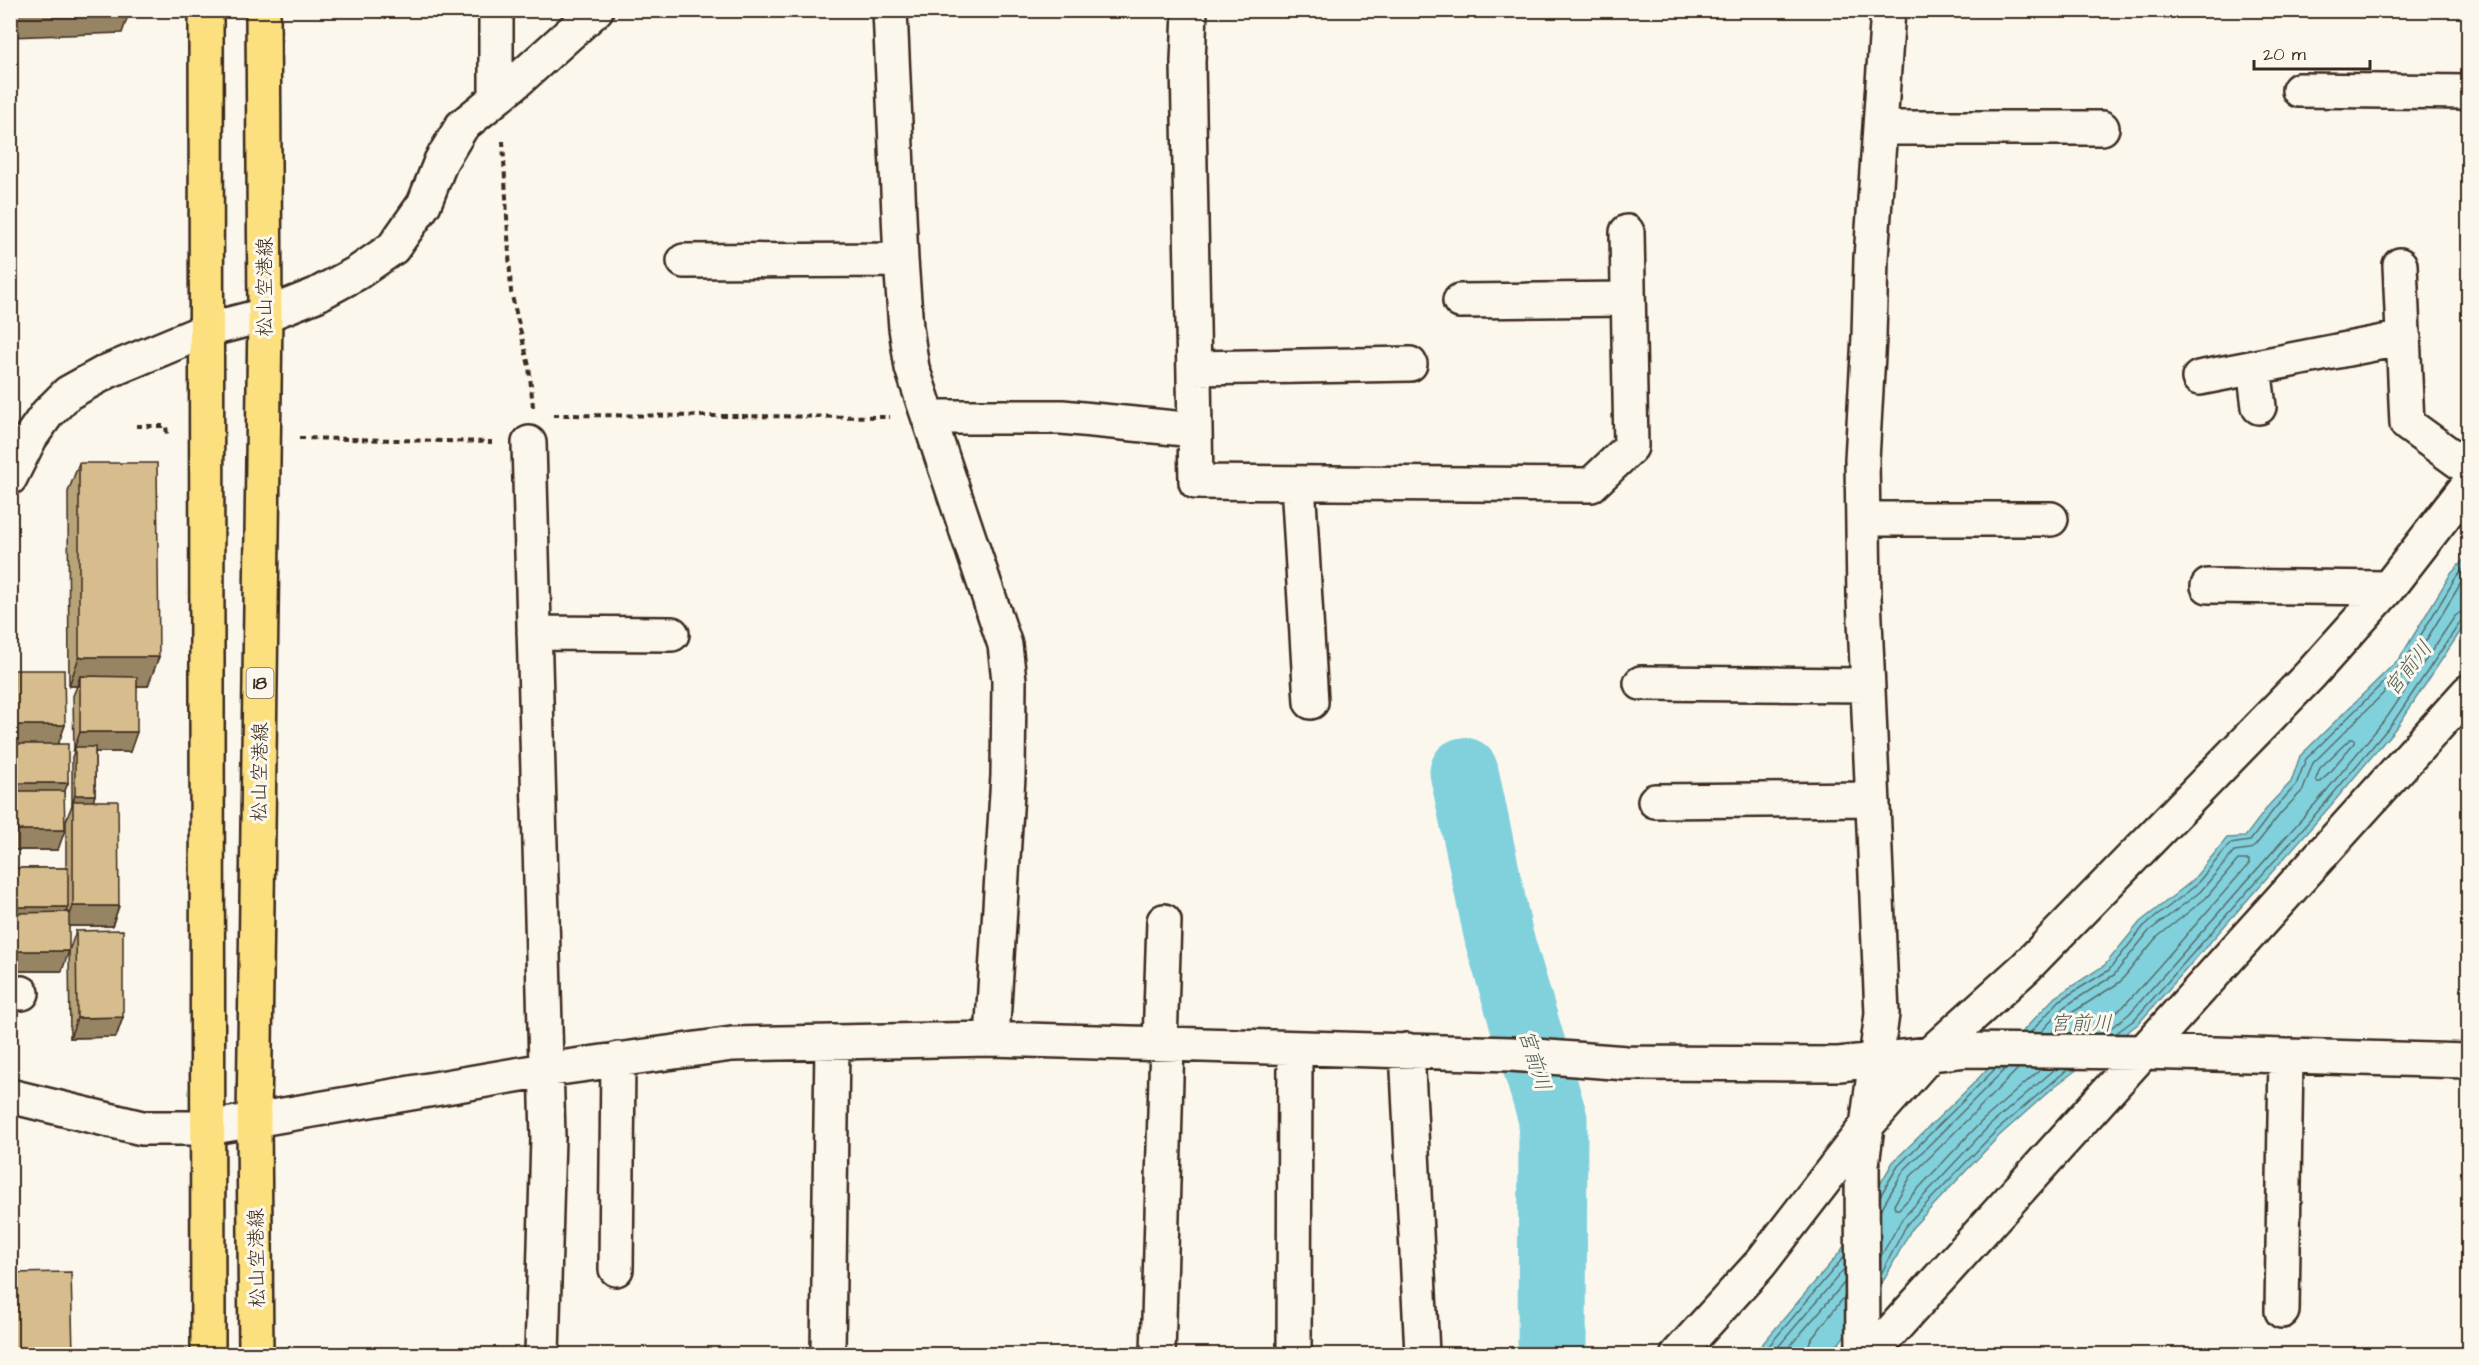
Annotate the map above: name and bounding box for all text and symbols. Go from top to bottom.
scale bar [2254,33,2370,71]
text: 20 m [2263,42,2306,67]
street label: 松山空港線 [251,237,279,337]
water label: 宮前川 [2378,635,2439,702]
road number: 18 [246,668,274,698]
street label: 松山空港線 [245,722,275,822]
water label: 宮前川 [2050,1009,2113,1038]
water label: 宮前川 [1511,1026,1558,1095]
street label: 松山空港線 [242,1208,272,1308]

